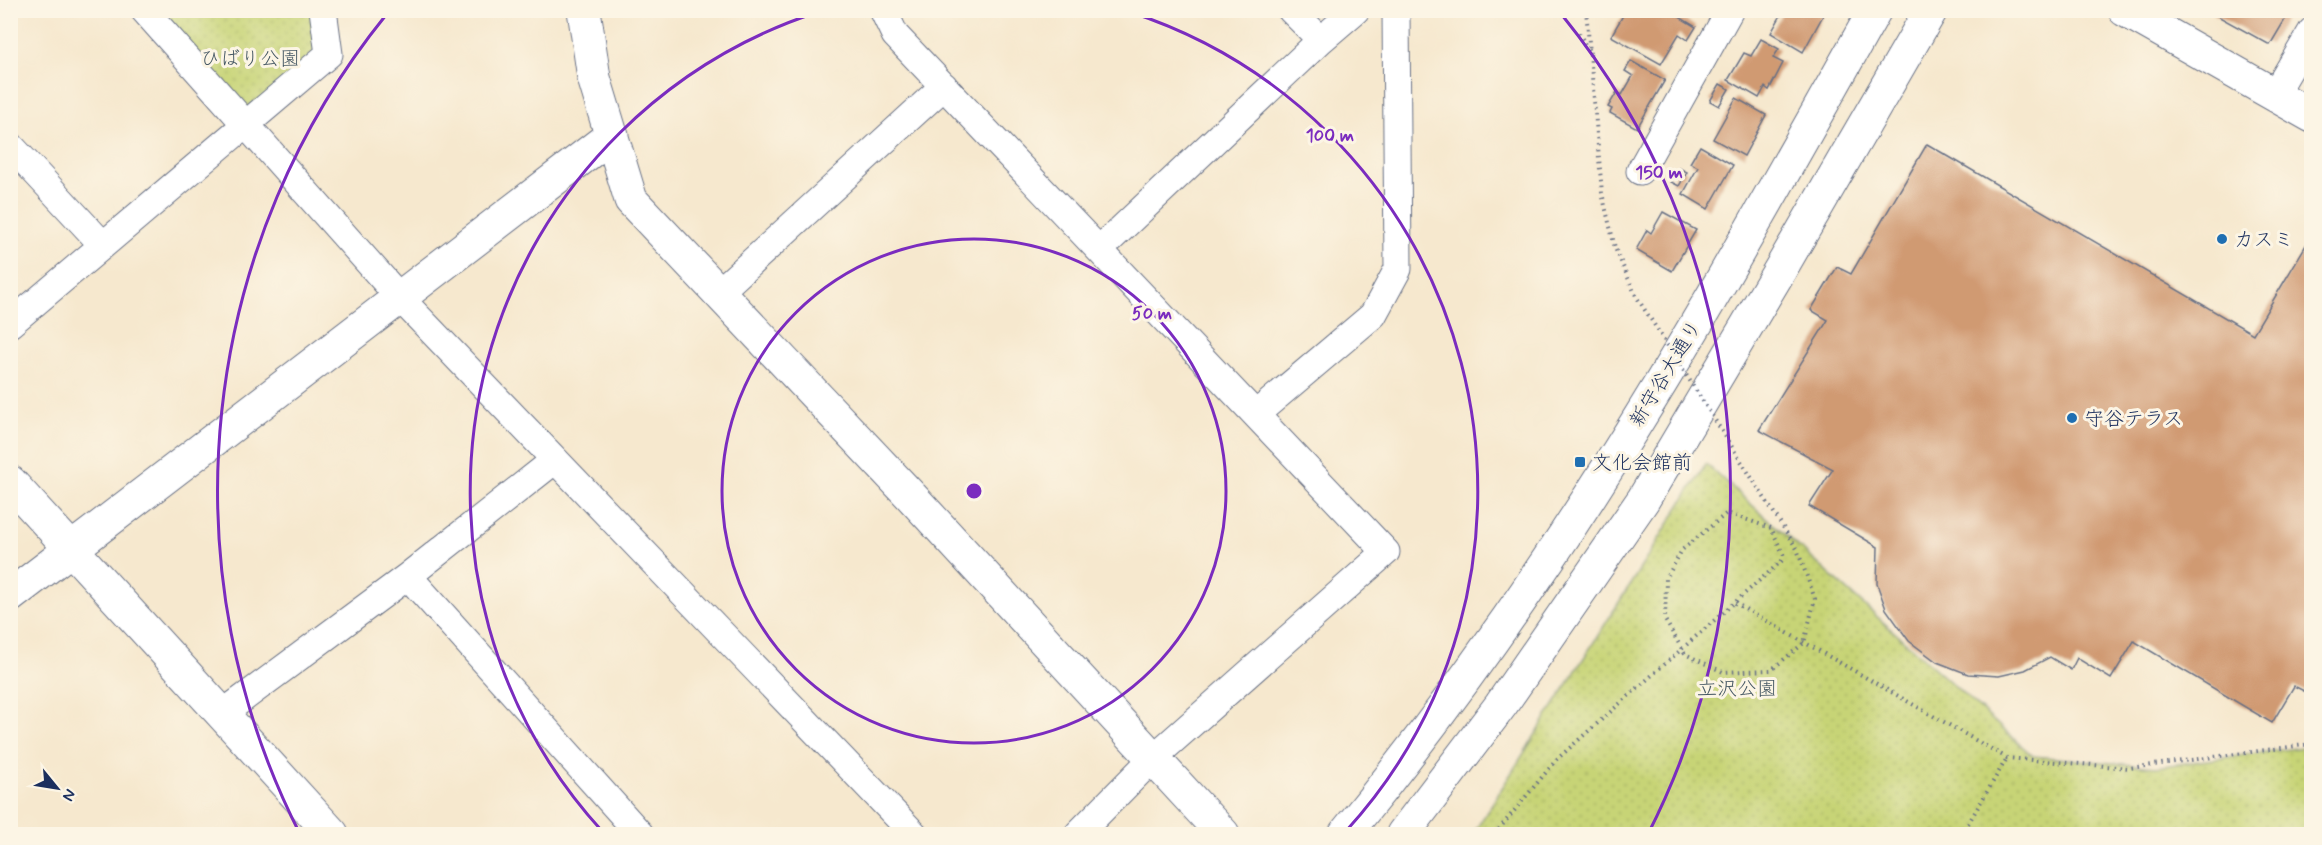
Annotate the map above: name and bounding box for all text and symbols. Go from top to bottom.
park label: ひばり公園 [200,46,300,73]
text: 100 m [1306,124,1354,148]
text: 150 m [1635,161,1683,185]
place label: カスミ [2234,227,2294,254]
marker: カスミ [2215,232,2229,246]
text: 50 m [1132,302,1172,326]
street label: 新守谷大通り [1624,315,1709,432]
place label: 守谷テラス [2084,406,2183,433]
marker: 守谷テラス [2065,411,2079,425]
place label: 文化会館前 [1592,450,1692,477]
marker: 文化会館前 [1573,455,1587,469]
centre of rings [964,481,984,501]
park label: 立沢公園 [1697,676,1777,703]
north arrow [27,758,87,818]
text: N [57,785,80,805]

